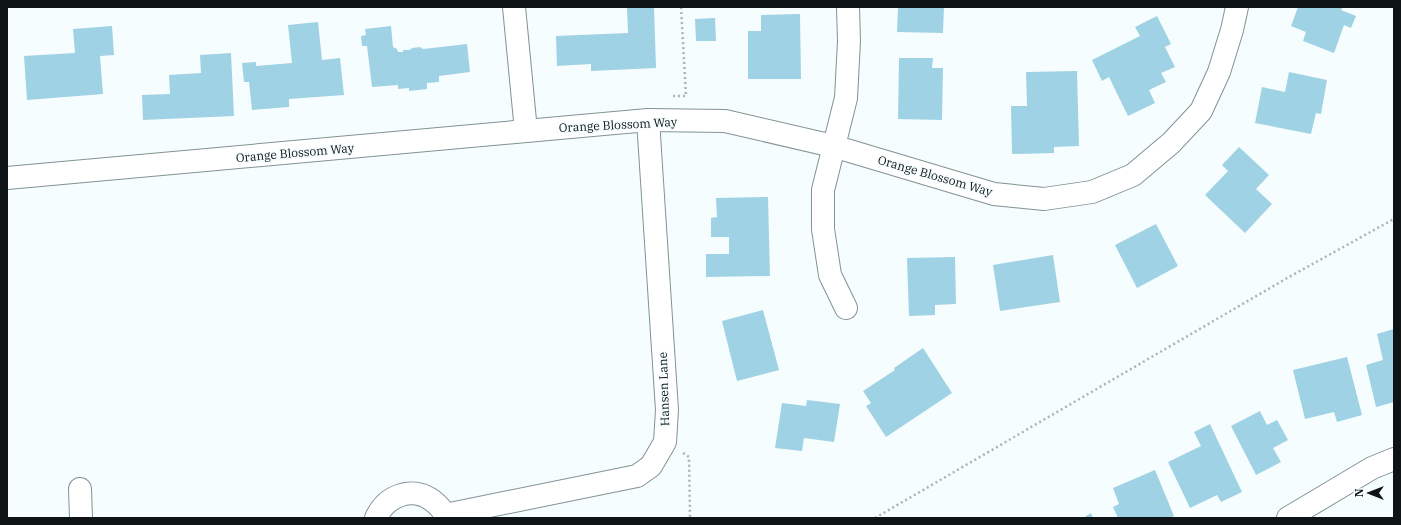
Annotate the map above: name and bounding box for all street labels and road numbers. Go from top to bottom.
street label: Orange Blossom Way [558,114,678,135]
street label: Orange Blossom Way [235,140,355,165]
street label: Orange Blossom Way [876,152,995,199]
street label: Hansen Lane [655,352,672,426]

